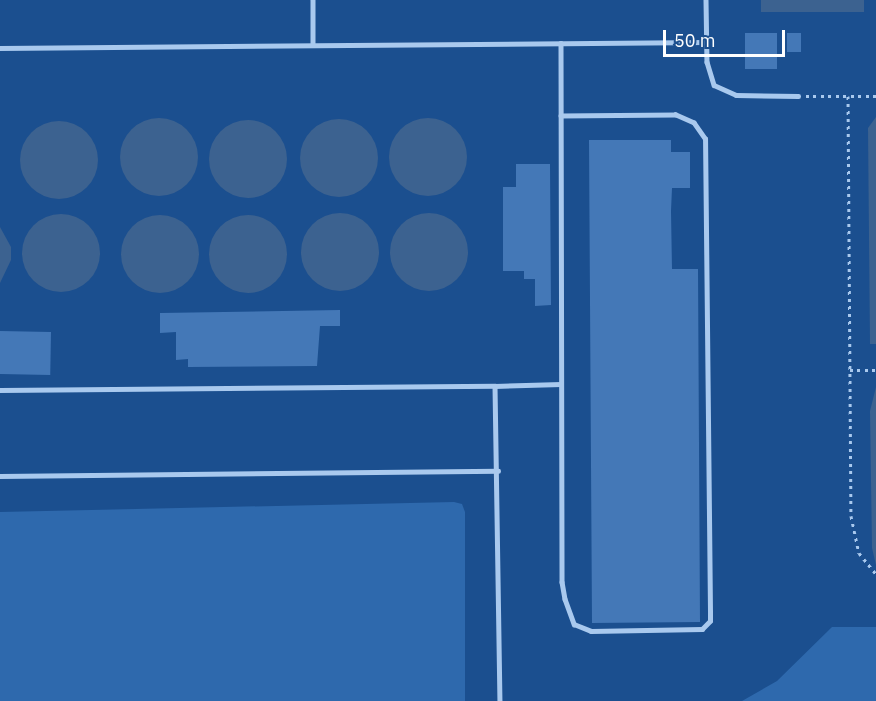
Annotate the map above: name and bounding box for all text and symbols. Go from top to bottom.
scale bar [666,18,788,56]
text: 50 m [674,29,716,52]

